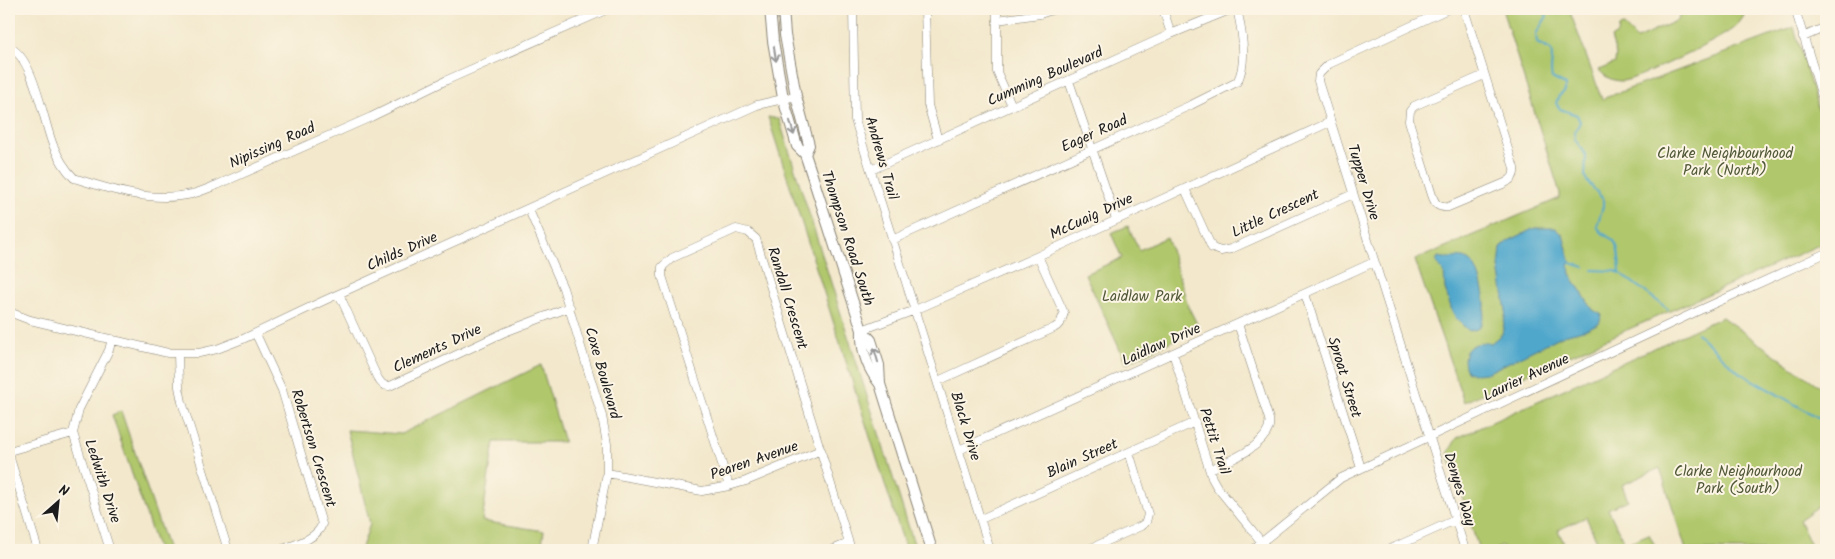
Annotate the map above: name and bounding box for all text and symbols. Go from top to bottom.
street label: Cumming Boulevard [984,40,1108,113]
one-way arrow [770,45,780,61]
street label: Eager Road [1057,108,1132,159]
street label: Andrews Trail [858,114,905,203]
street label: Nipissing Road [225,116,320,176]
one-way arrow [787,119,797,135]
street label: Tupper Drive [1340,141,1386,224]
park label: Clarke Neighbourhood Park (North) [1657,142,1794,183]
street label: Thompson Road South [814,168,880,309]
street label: Little Crescent [1228,183,1323,245]
street label: McCuaig Drive [1046,187,1137,247]
street label: Childs Drive [363,226,442,278]
street label: Randall Crescent [760,244,814,353]
park label: Laidlaw Park [1102,285,1183,309]
street label: Laidlaw Drive [1118,317,1205,373]
street label: Clements Drive [389,318,486,380]
street label: Coxe Boulevard [577,324,627,423]
street label: Sproat Street [1320,334,1368,421]
one-way arrow [870,347,880,363]
street label: Laurier Avenue [1479,347,1574,408]
street label: Robertson Crescent [284,386,342,511]
street label: Black Drive [943,389,987,464]
street label: Pettit Trail [1192,405,1236,478]
street label: Blain Street [1043,432,1122,485]
street label: Pearen Avenue [707,435,802,487]
street label: Ledwith Drive [77,436,127,527]
street label: Denyes Way [1436,449,1482,530]
park label: Clarke Neighourhood Park (South) [1674,460,1803,501]
north arrow [32,476,82,526]
text: N [55,479,73,503]

